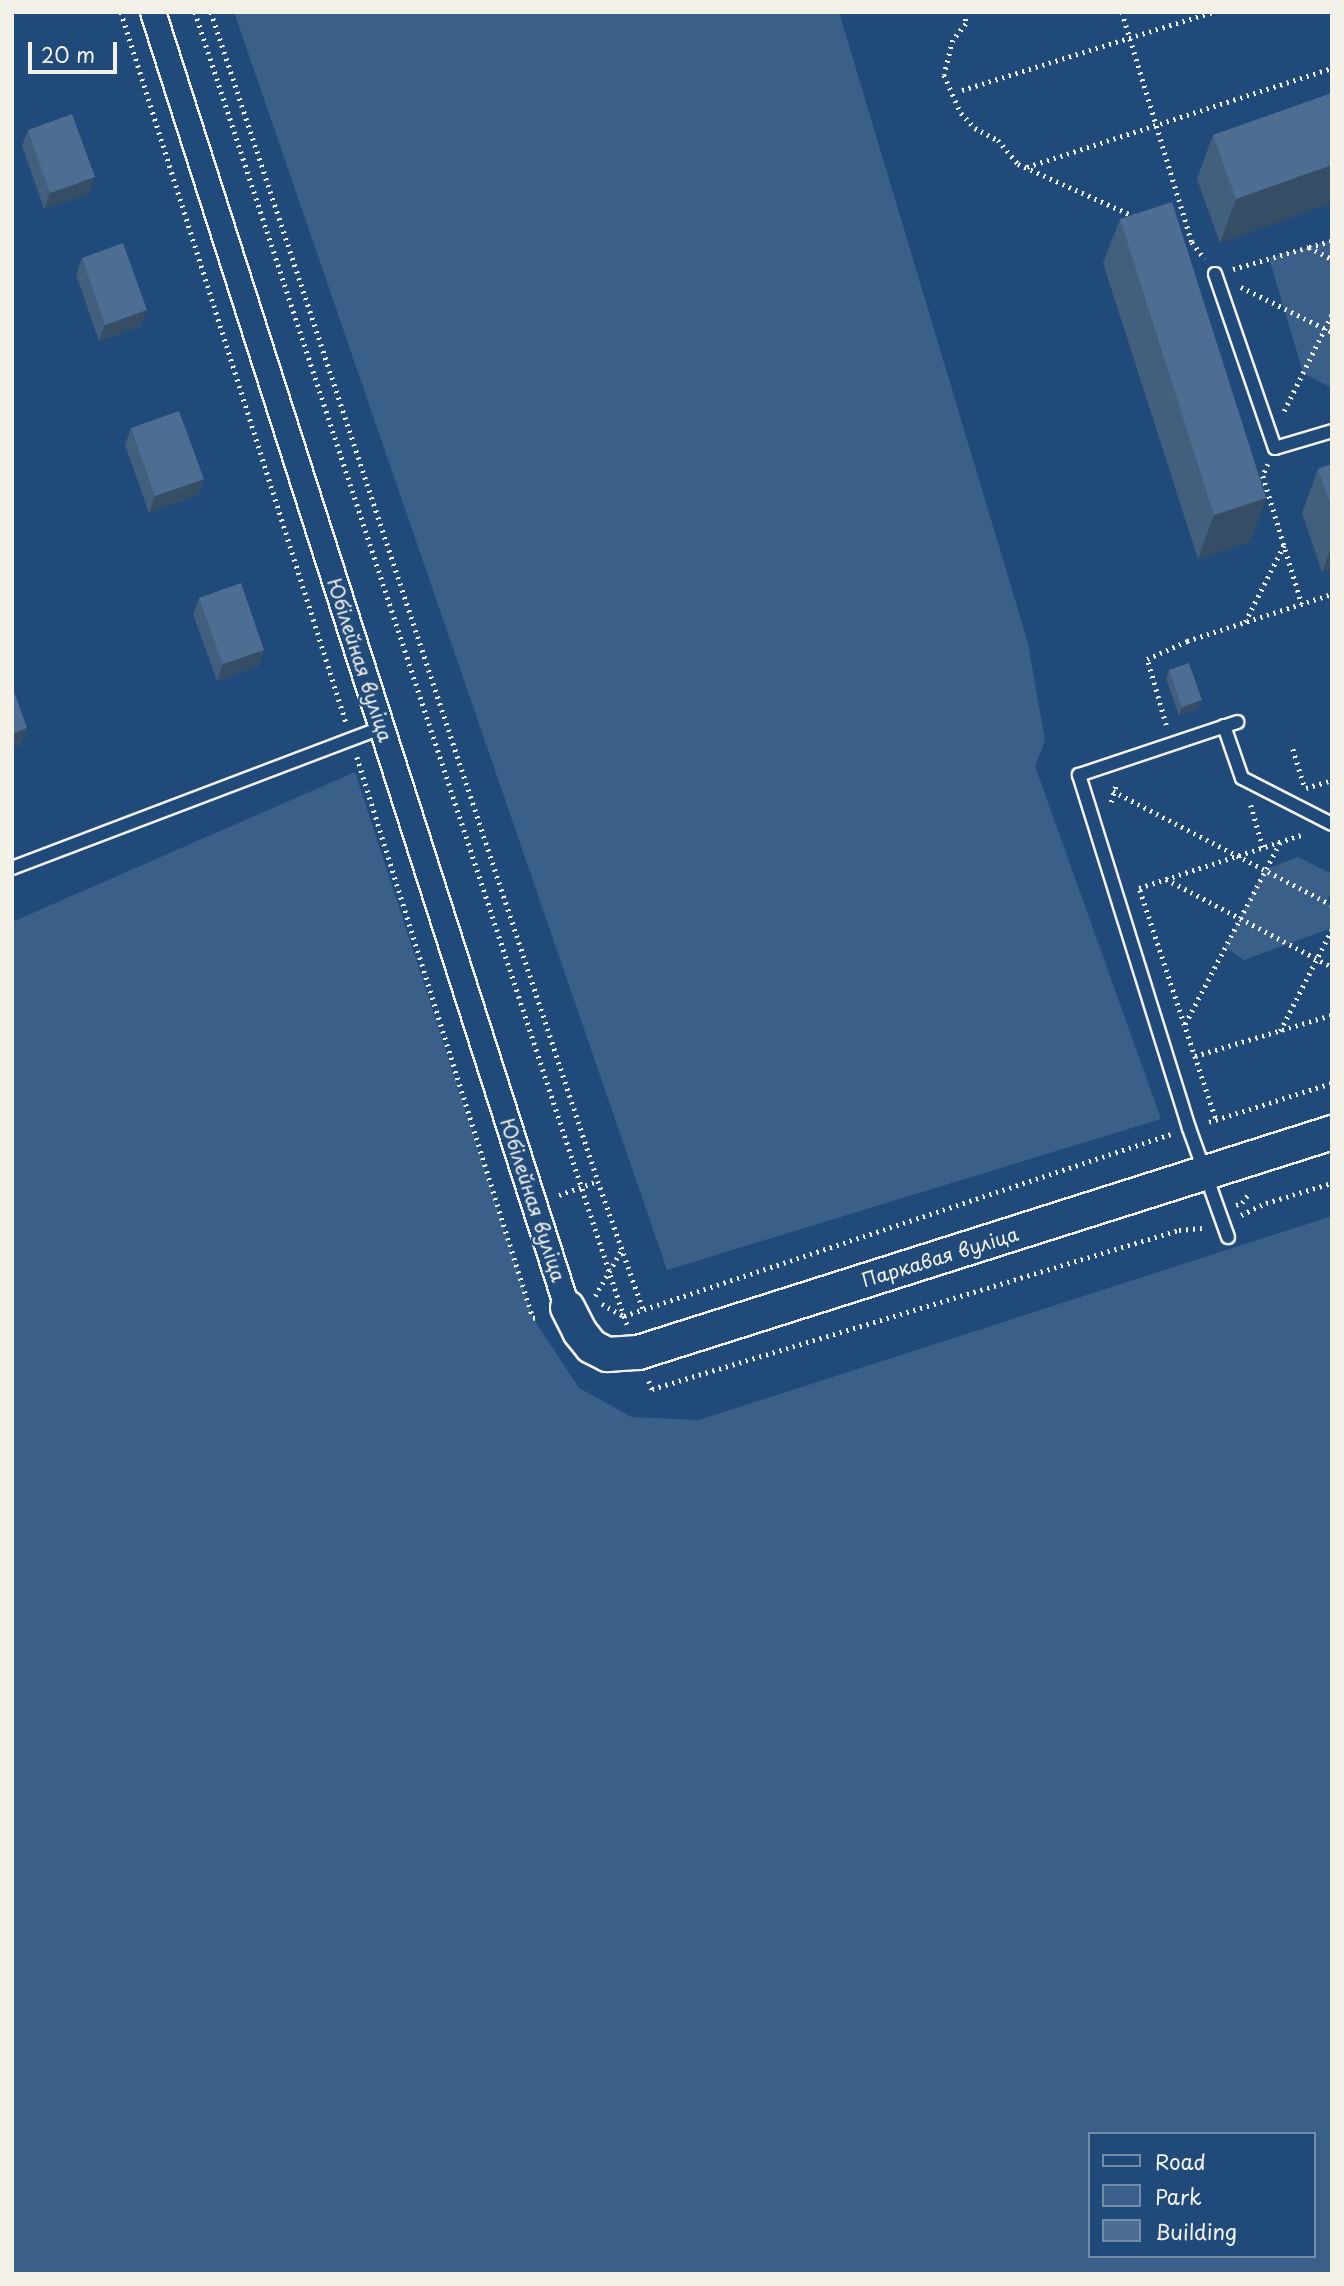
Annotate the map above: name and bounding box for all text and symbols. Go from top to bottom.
scale bar [32,28,121,72]
text: 20 m [41,38,95,70]
street label: Юбілейная вуліца [323,575,397,745]
street label: Юбілейная вуліца [496,1115,570,1285]
street label: Паркавая вуліца [858,1222,1022,1292]
legend [1088,2132,1316,2258]
text: Road [1155,2145,1206,2177]
text: Park [1155,2180,1202,2212]
text: Building [1155,2215,1237,2247]

